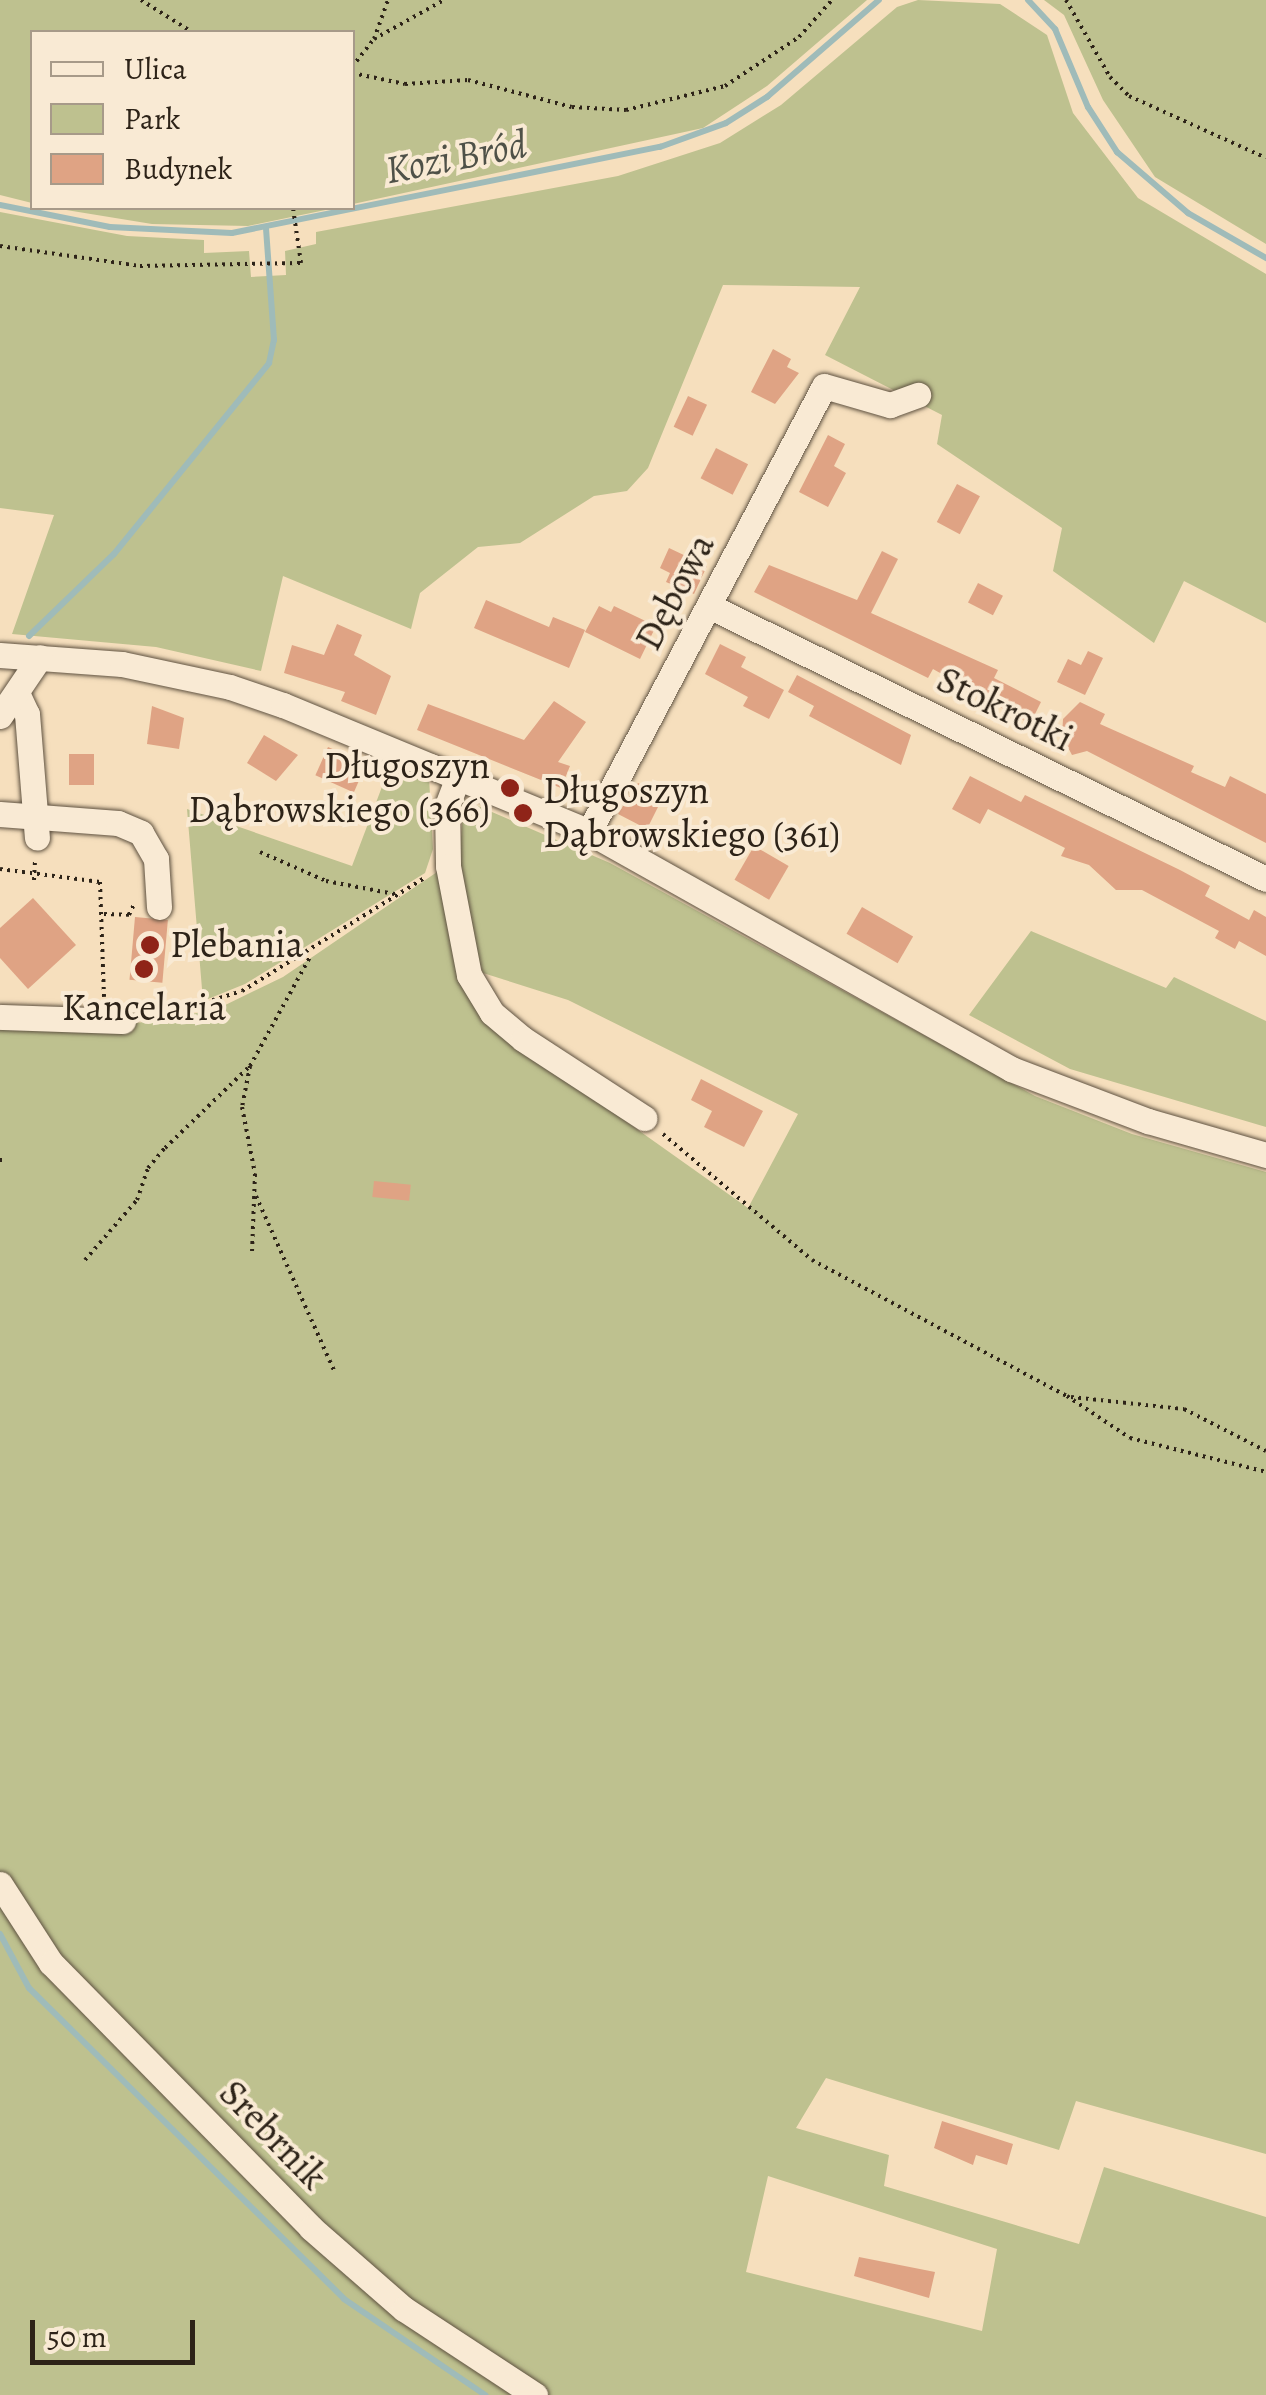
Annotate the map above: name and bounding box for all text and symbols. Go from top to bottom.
legend [30,30,355,210]
text: Ulica [124,49,187,89]
text: Park [124,99,180,139]
water label: Kozi Bród [381,120,531,194]
text: Budynek [124,149,232,189]
street label: Dębowa [625,526,725,658]
street label: Stokrotki [930,657,1080,761]
place label: Długoszyn Dąbrowskiego (366) [188,743,490,832]
place label: Długoszyn Dąbrowskiego (361) [543,768,840,858]
marker: Długoszyn Dąbrowskiego (366) [499,777,521,799]
marker: Długoszyn Dąbrowskiego (361) [512,802,534,824]
place label: Plebania [170,922,303,968]
marker: Plebania [139,934,161,956]
marker: Kancelaria [133,958,155,980]
place label: Kancelaria [62,985,226,1031]
street label: Srebrnik [210,2071,336,2199]
scale bar [35,2300,200,2362]
text: 50 m [47,2317,107,2357]

